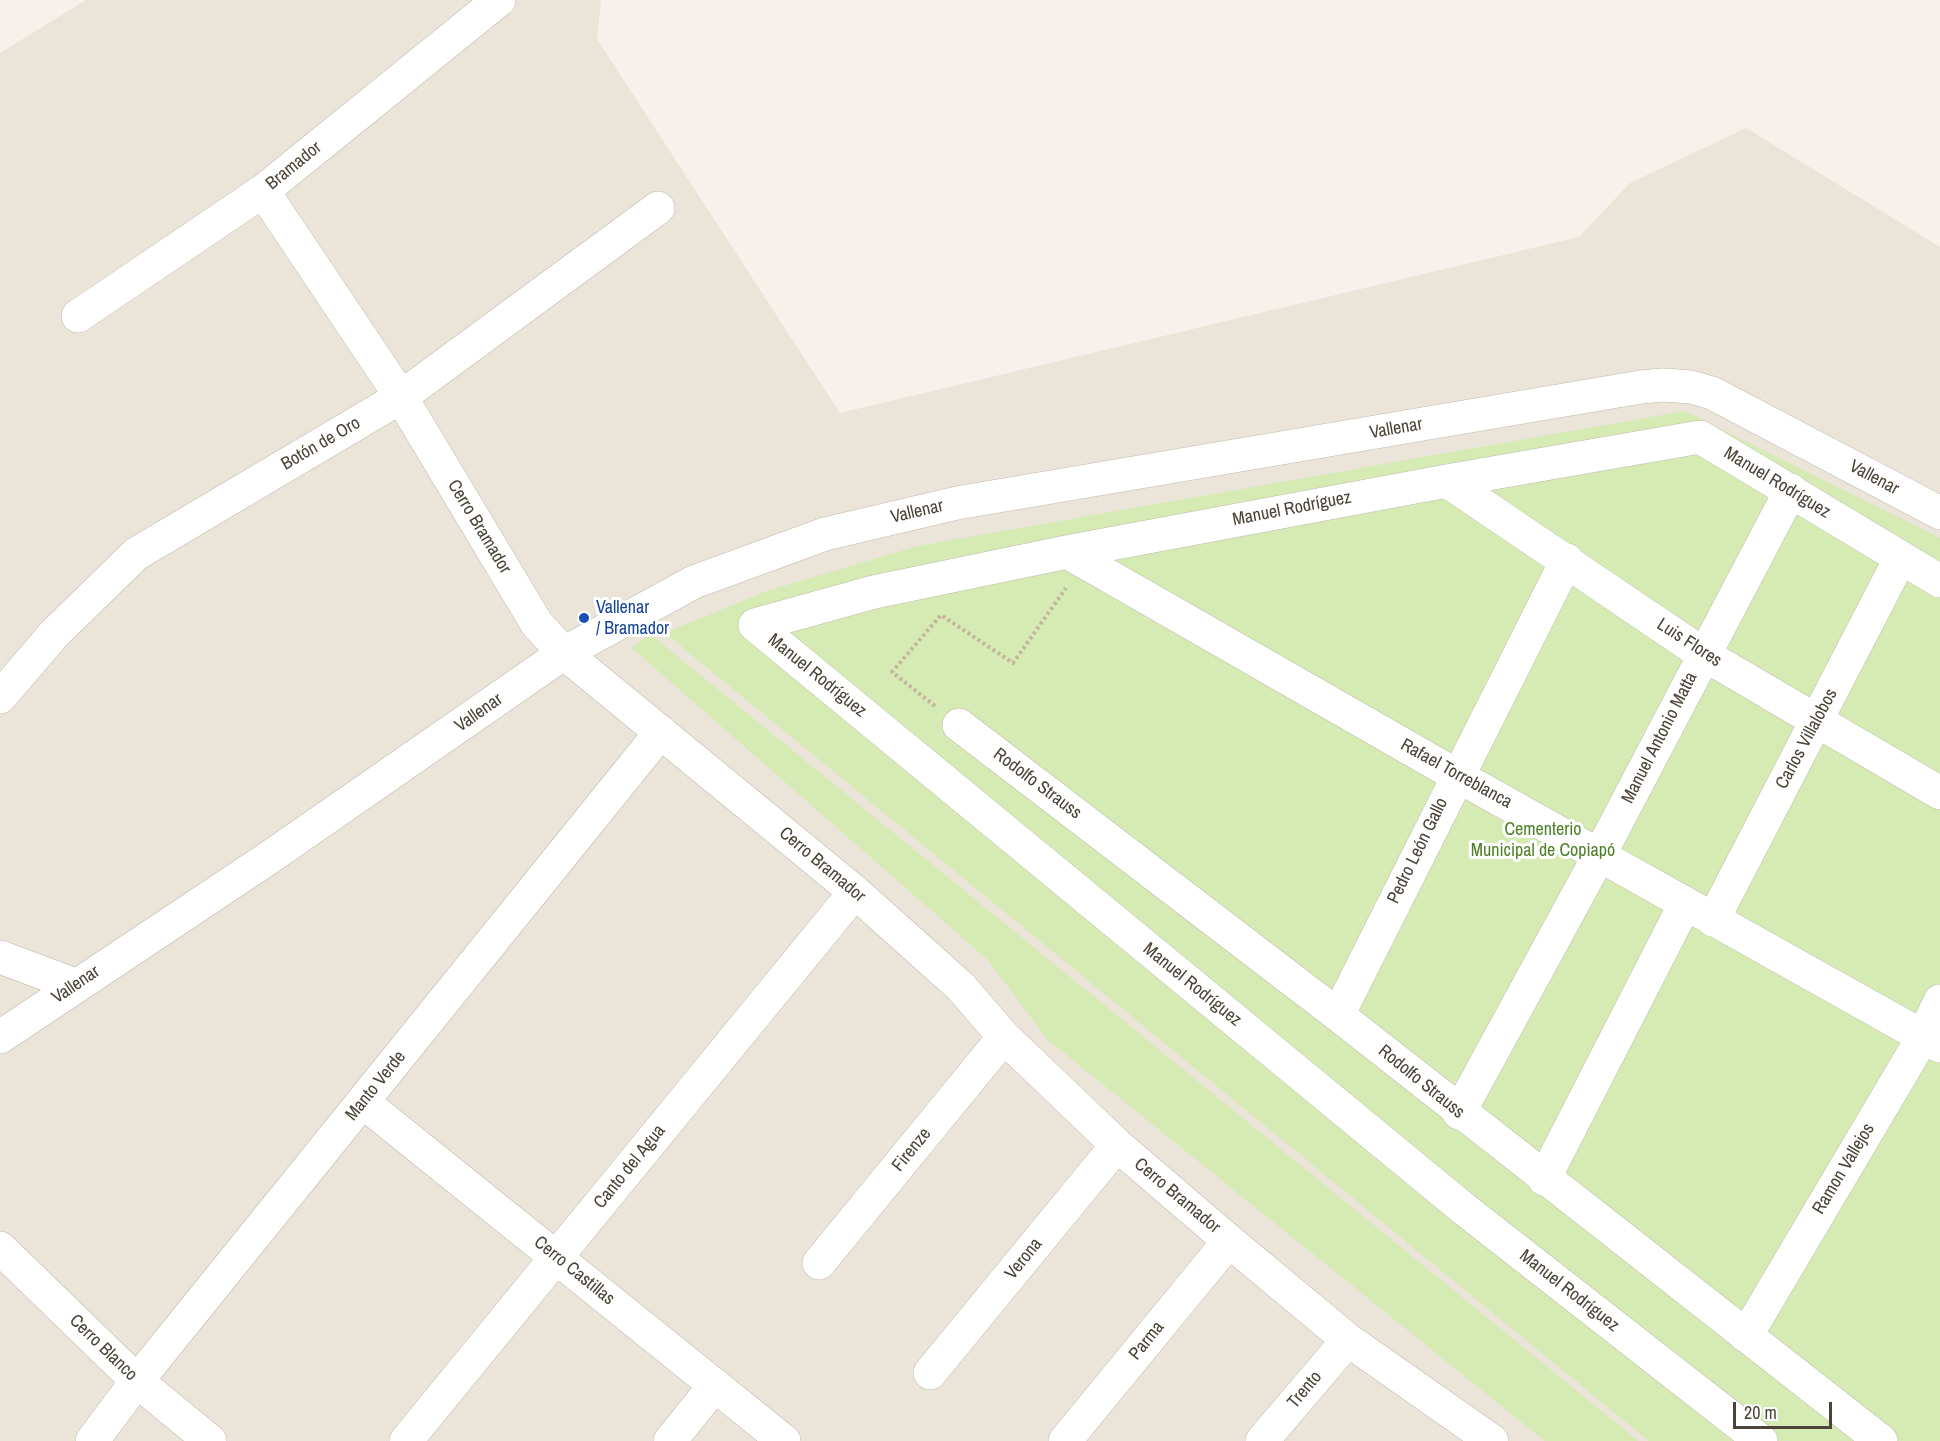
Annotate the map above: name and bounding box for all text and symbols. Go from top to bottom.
street label: Bramador [262,137,326,195]
street label: Botón de Oro [278,413,364,475]
street label: Vallenar [1368,414,1424,444]
street label: Manuel Rodríguez [1720,443,1834,523]
street label: Vallenar [1846,456,1902,500]
street label: Cerro Bramador [442,476,516,578]
street label: Manuel Rodríguez [1231,487,1353,531]
street label: Vallenar [889,496,945,528]
place label: Vallenar / Bramador [596,597,669,640]
marker: Vallenar / Bramador [577,611,591,625]
street label: Luis Flores [1653,614,1725,672]
street label: Manuel Rodríguez [763,630,871,722]
street label: Manuel Antonio Matta [1618,669,1702,807]
street label: Carlos Villalobos [1772,685,1842,793]
street label: Vallenar [451,689,507,737]
street label: Rafael Torreblanca [1397,735,1515,813]
street label: Rodolfo Strauss [989,744,1085,824]
street label: Pedro León Gallo [1383,795,1453,907]
park label: Cementerio Municipal de Copiapó [1471,819,1615,862]
street label: Cerro Bramador [775,823,869,907]
street label: Manuel Rodríguez [1138,939,1246,1031]
street label: Vallenar [48,961,104,1009]
street label: Rodolfo Strauss [1373,1041,1469,1123]
street label: Manto Verde [341,1047,411,1125]
street label: Ramon Vallejos [1808,1120,1880,1218]
street label: Canto del Agua [590,1121,670,1213]
street label: Firenze [888,1124,936,1176]
street label: Cerro Bramador [1130,1154,1224,1238]
street label: Cerro Castillas [529,1232,619,1310]
street label: Verona [1001,1234,1047,1284]
street label: Manuel Rodríguez [1515,1245,1623,1337]
street label: Cerro Blanco [65,1310,141,1386]
street label: Parma [1125,1317,1169,1365]
street label: Trento [1283,1367,1327,1413]
scale bar [1736,1390,1835,1428]
text: 20 m [1744,1400,1777,1425]

